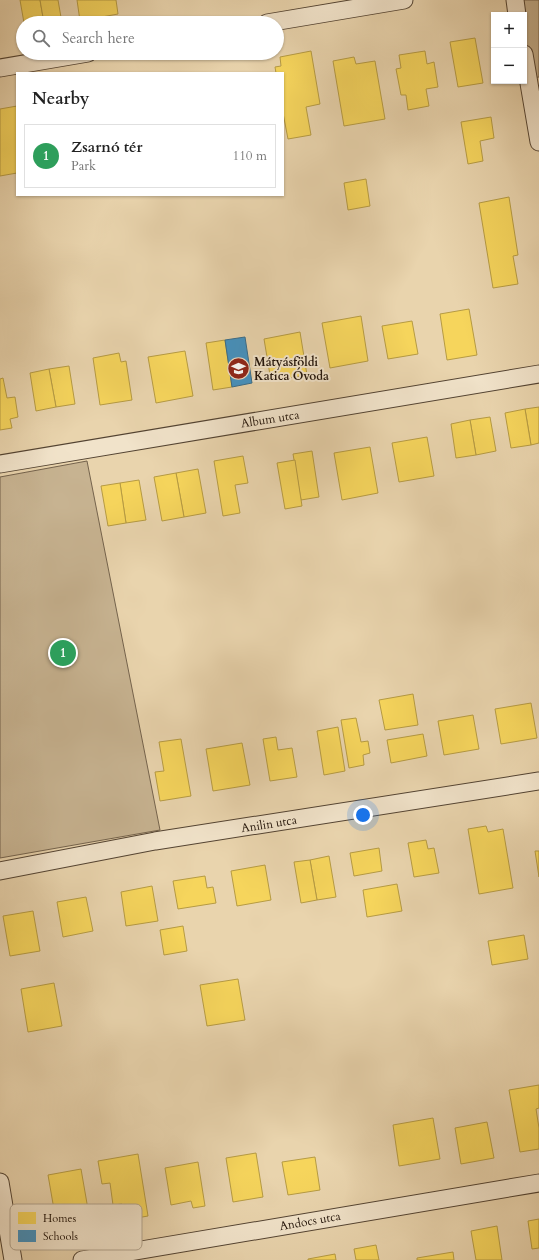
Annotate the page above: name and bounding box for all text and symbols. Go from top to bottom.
map controls [491,12,527,84]
button: + [491,12,527,48]
search box [16,16,284,60]
icon: search [30,27,52,49]
text: Search here [62,28,135,48]
button: − [491,48,527,84]
text: Nearby [32,87,89,110]
text: Zsarnó tér [71,137,142,157]
text: 1 [43,147,49,165]
text: 110 m [233,147,267,165]
text: Park [71,157,96,175]
place label: Mátyásföldi Katica Óvoda [254,354,329,384]
school or university icon: Mátyásföldi Katica Óvoda [226,356,252,382]
street label: Album utca [240,406,301,432]
pin: 1 [50,638,76,668]
your location [353,805,373,825]
street label: Anilin utca [240,812,299,836]
legend [10,1204,142,1250]
street label: Andocs utca [278,1208,343,1234]
text: Homes [43,1211,76,1226]
text: Schools [43,1229,78,1244]

